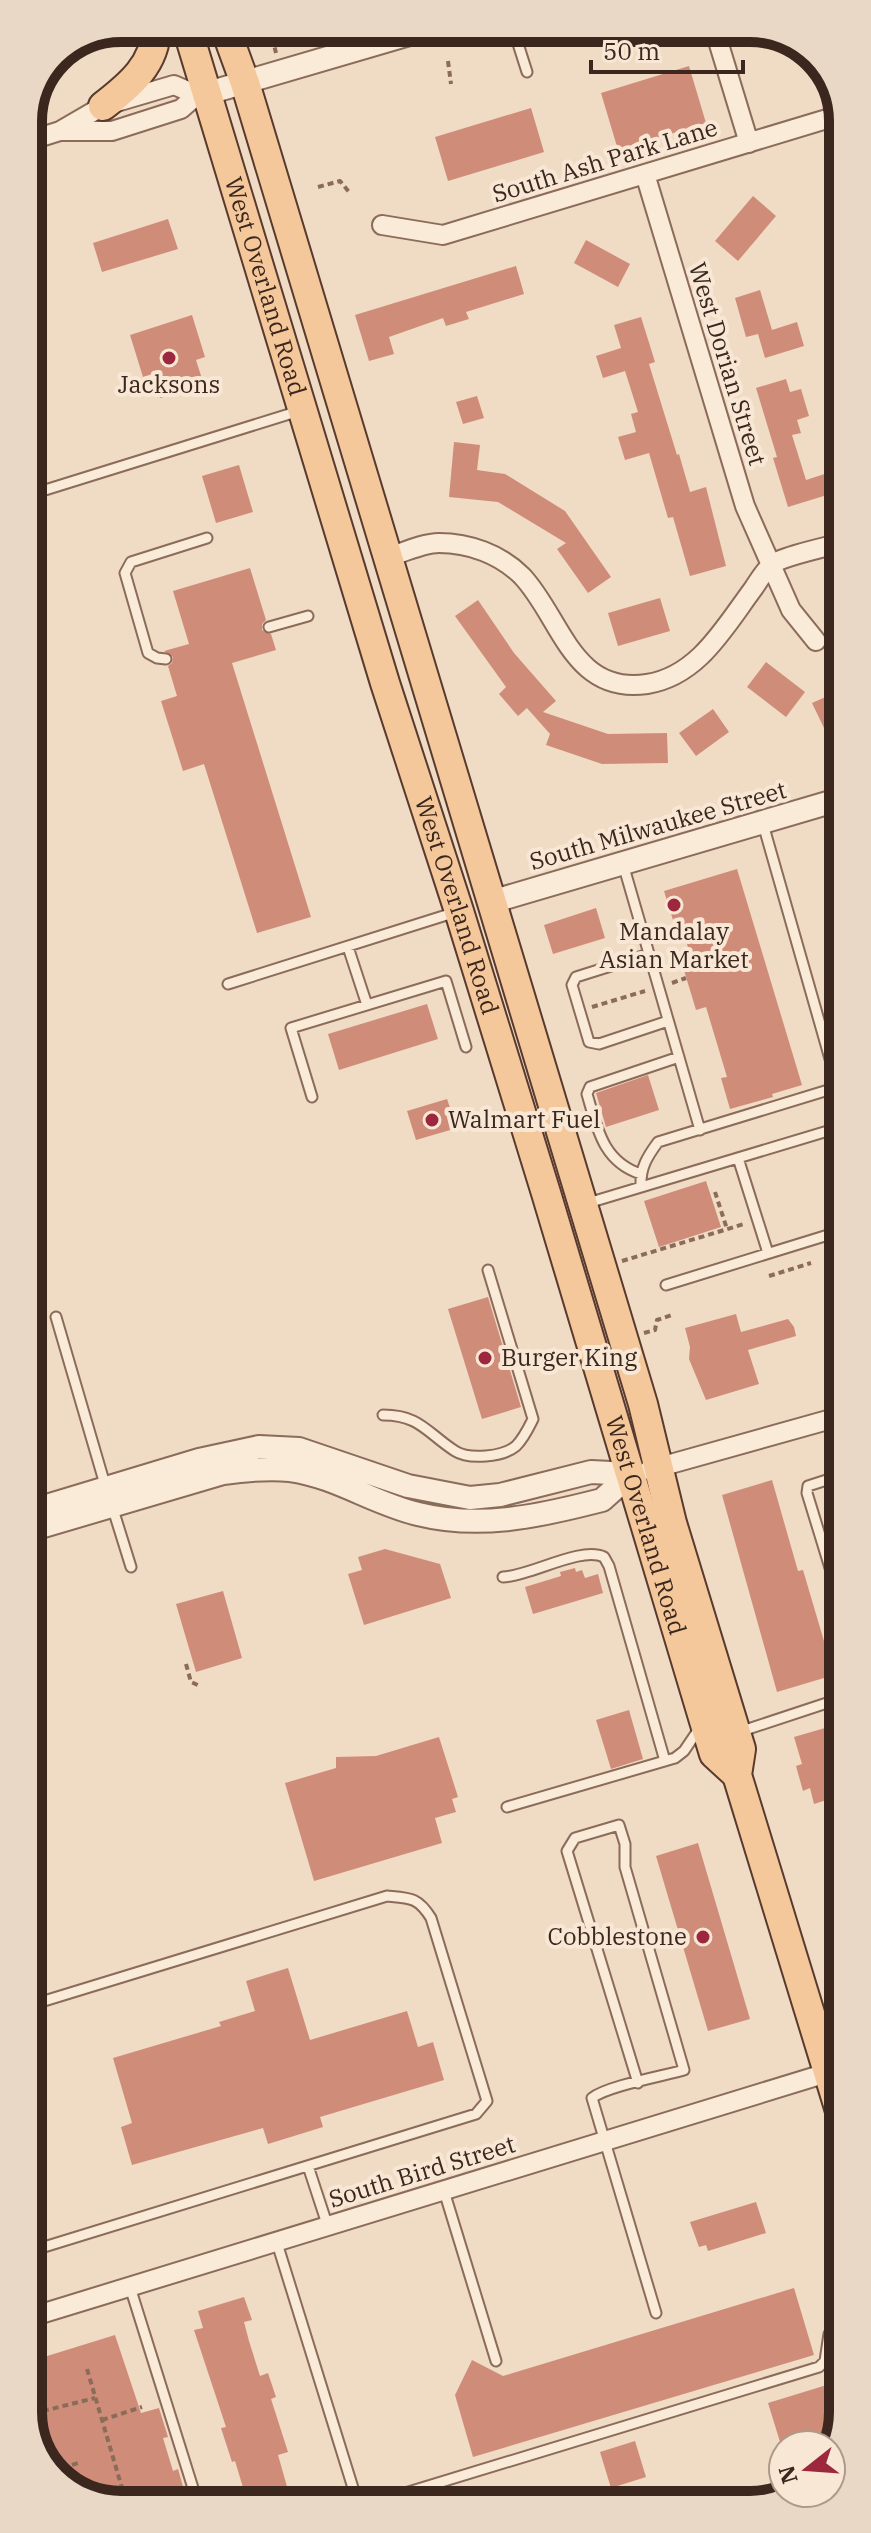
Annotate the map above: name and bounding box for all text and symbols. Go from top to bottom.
scale bar [591,24,743,74]
text: 50 m [603,35,660,67]
street label: South Ash Park Lane [488,111,721,210]
street label: West Overland Road [218,173,314,400]
street label: West Dorian Street [682,258,774,469]
marker: Jacksons [160,349,178,367]
place label: Jacksons [118,368,220,400]
street label: South Milwaukee Street [526,773,790,877]
street label: West Overland Road [408,792,507,1018]
marker: Mandalay Asian Market [665,896,683,914]
place label: Mandalay Asian Market [599,915,749,975]
place label: Walmart Fuel [448,1103,600,1135]
marker: Walmart Fuel [423,1111,441,1129]
place label: Burger King [501,1341,637,1373]
marker: Burger King [476,1349,494,1367]
street label: West Overland Road [599,1412,694,1639]
place label: Cobblestone [548,1920,687,1952]
marker: Cobblestone [694,1928,712,1946]
street label: South Bird Street [325,2127,519,2215]
north arrow [767,2429,847,2509]
text: N [771,2462,804,2488]

